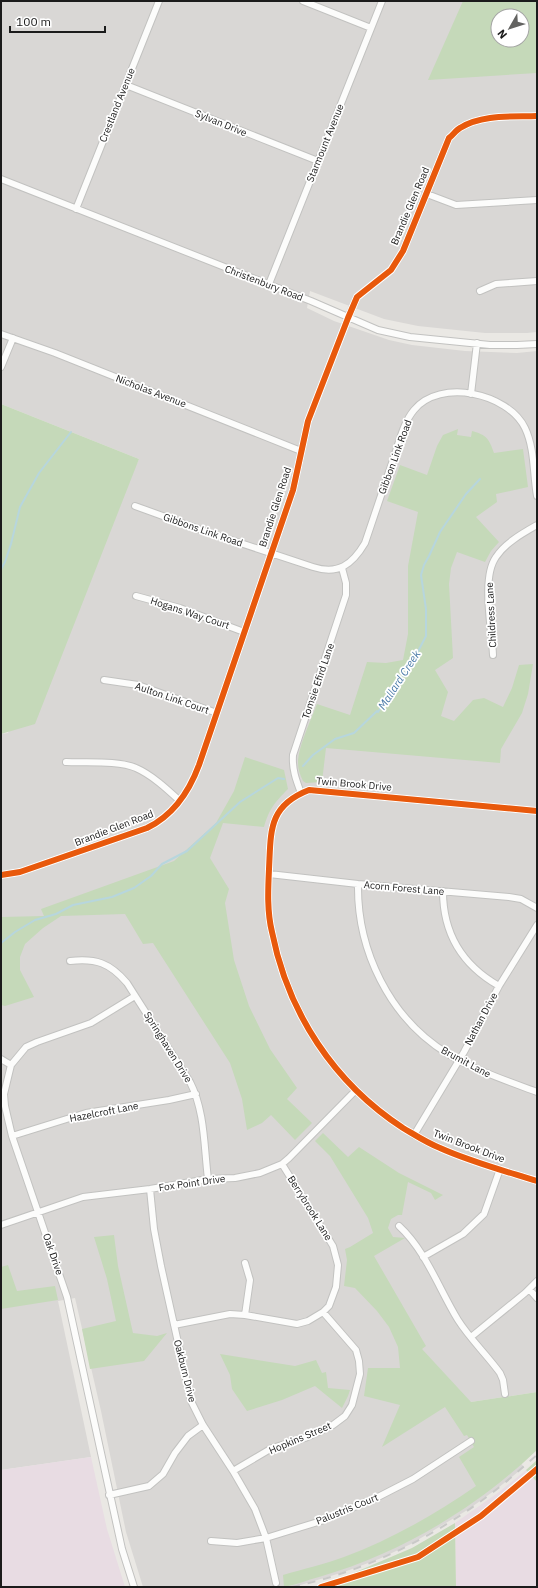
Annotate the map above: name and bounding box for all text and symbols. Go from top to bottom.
scale bar [10,8,105,34]
north arrow [490,8,530,48]
text: 100 m [16,14,51,29]
text: N [494,27,510,42]
street label: Crestland Avenue [96,66,138,144]
street label: Starmount Avenue [303,101,347,184]
street label: Sylvan Drive [193,107,249,139]
street label: Brandie Glen Road [388,165,432,247]
street label: Christenbury Road [223,262,305,304]
street label: Nicholas Avenue [114,372,189,411]
street label: Gibbon Link Road [375,418,415,496]
street label: Brandie Glen Road [256,465,294,549]
street label: Gibbons Link Road [161,510,245,550]
street label: Childress Lane [483,581,499,648]
street label: Hogans Way Court [149,594,232,632]
street label: Tomsie Efird Lane [299,641,337,721]
water label: Mallard Creek [375,648,423,712]
street label: Aulton Link Court [133,679,211,717]
street label: Twin Brook Drive [316,774,393,794]
street label: Brandie Glen Road [73,807,155,849]
street label: Acorn Forest Lane [363,878,445,898]
street label: Nathan Drive [462,990,501,1048]
street label: Springhaven Drive [141,1009,195,1085]
street label: Brumit Lane [439,1043,494,1081]
street label: Hazelcroft Lane [68,1099,140,1125]
street label: Twin Brook Drive [431,1126,507,1166]
street label: Fox Point Drive [158,1172,227,1194]
street label: Berrybrook Lane [285,1173,335,1243]
street label: Oak Drive [40,1231,66,1277]
street label: Oakburn Drive [171,1338,199,1404]
street label: Hopkins Street [267,1419,334,1457]
street label: Palustris Court [314,1490,381,1527]

